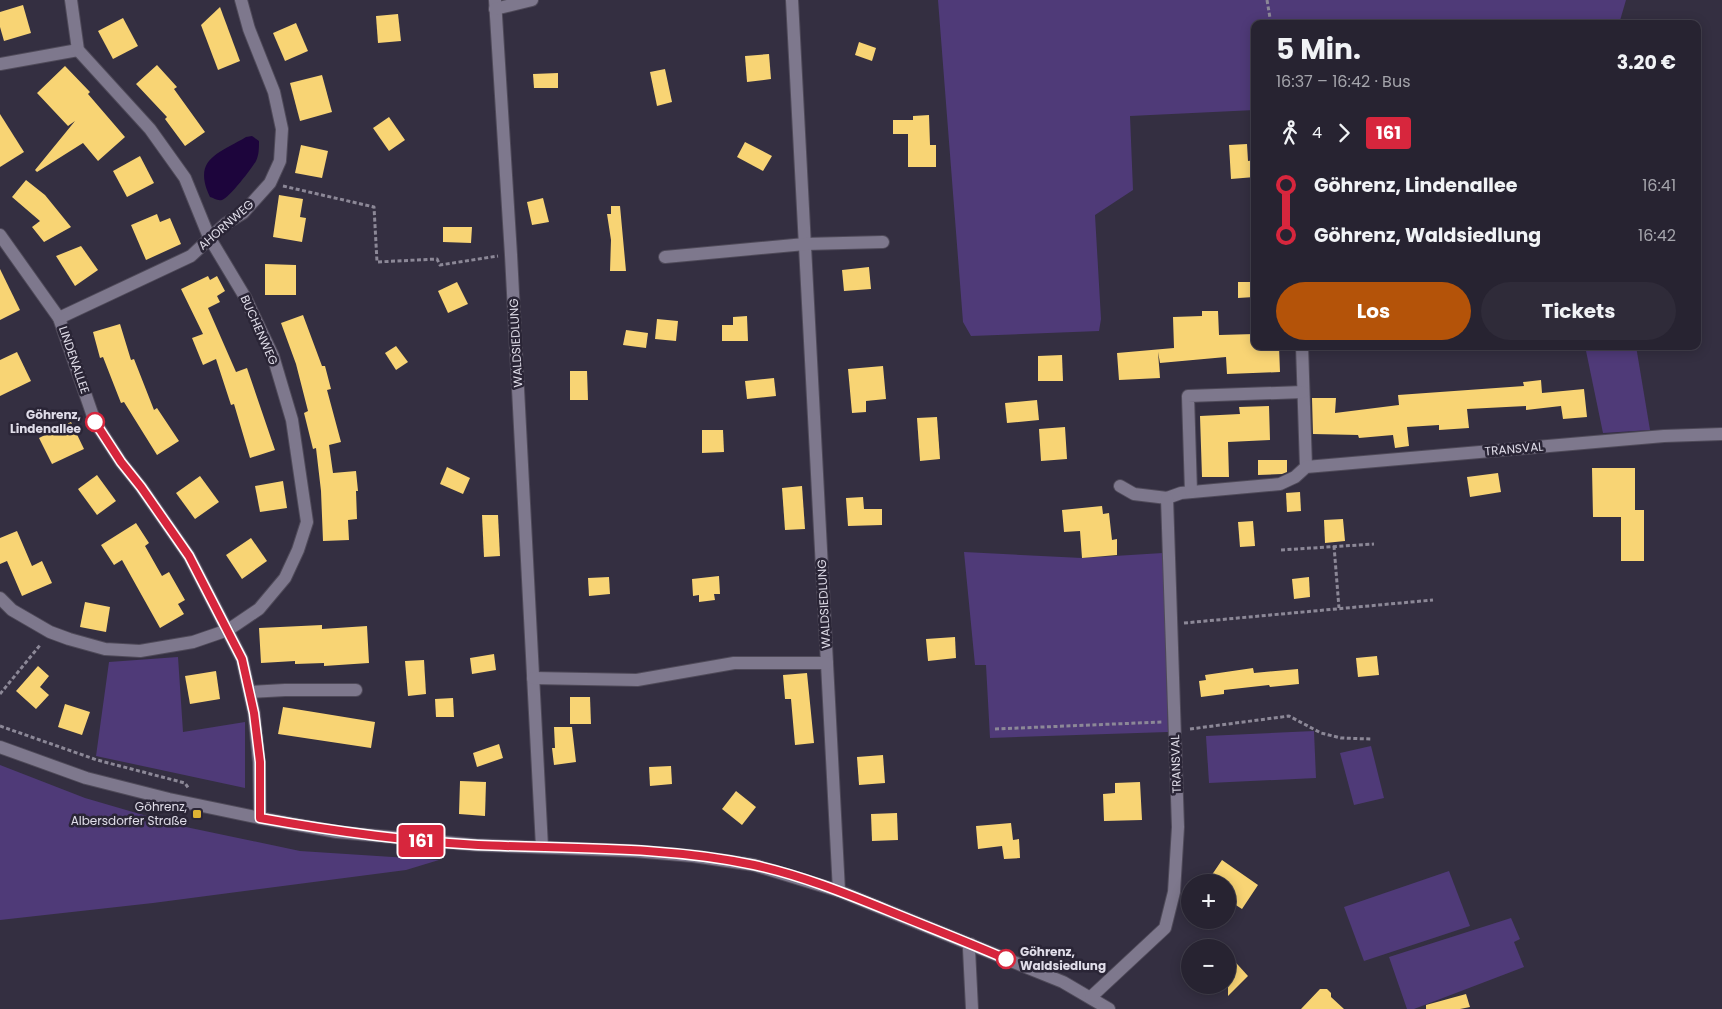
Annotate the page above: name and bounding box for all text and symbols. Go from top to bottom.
text: 5 Min. [1276,30,1361,69]
text: 3.20 € [1617,49,1676,76]
text: 16:37 – 16:42 · Bus [1276,70,1411,93]
icon: walk [1276,119,1304,147]
icon: forward [1330,119,1358,147]
text: 161 [1376,120,1401,145]
text: 4 [1312,121,1322,144]
text: Göhrenz, Lindenallee [1314,172,1517,199]
text: 16:41 [1642,174,1676,197]
street label: AHORNWEG [194,196,257,254]
text: Göhrenz, Waldsiedlung [1314,222,1541,249]
text: 16:42 [1638,224,1676,247]
button: Los [1276,282,1471,340]
button: Tickets [1481,282,1676,340]
street label: BUCHENWEG [236,292,282,367]
street label: WALDSIEDLUNG [505,298,526,388]
street label: LINDENALLEE [55,324,94,396]
place label: Göhrenz, Lindenallee [10,406,82,437]
marker: Göhrenz, Lindenallee [85,412,105,432]
street label: TRANSVAL [1484,437,1544,460]
street label: WALDSIEDLUNG [813,559,834,649]
street label: TRANSVAL [1166,734,1185,794]
place label: Göhrenz, Albersdorfer Straße [71,798,188,829]
marker: Göhrenz, Albersdorfer Straße [191,808,203,820]
line badge: 161 [392,825,450,857]
text: 161 [408,828,434,853]
map controls [1181,874,1236,994]
button: + [1181,874,1236,929]
button: − [1181,939,1236,994]
place label: Göhrenz, Waldsiedlung [1020,943,1106,974]
marker: Göhrenz, Waldsiedlung [996,949,1016,969]

